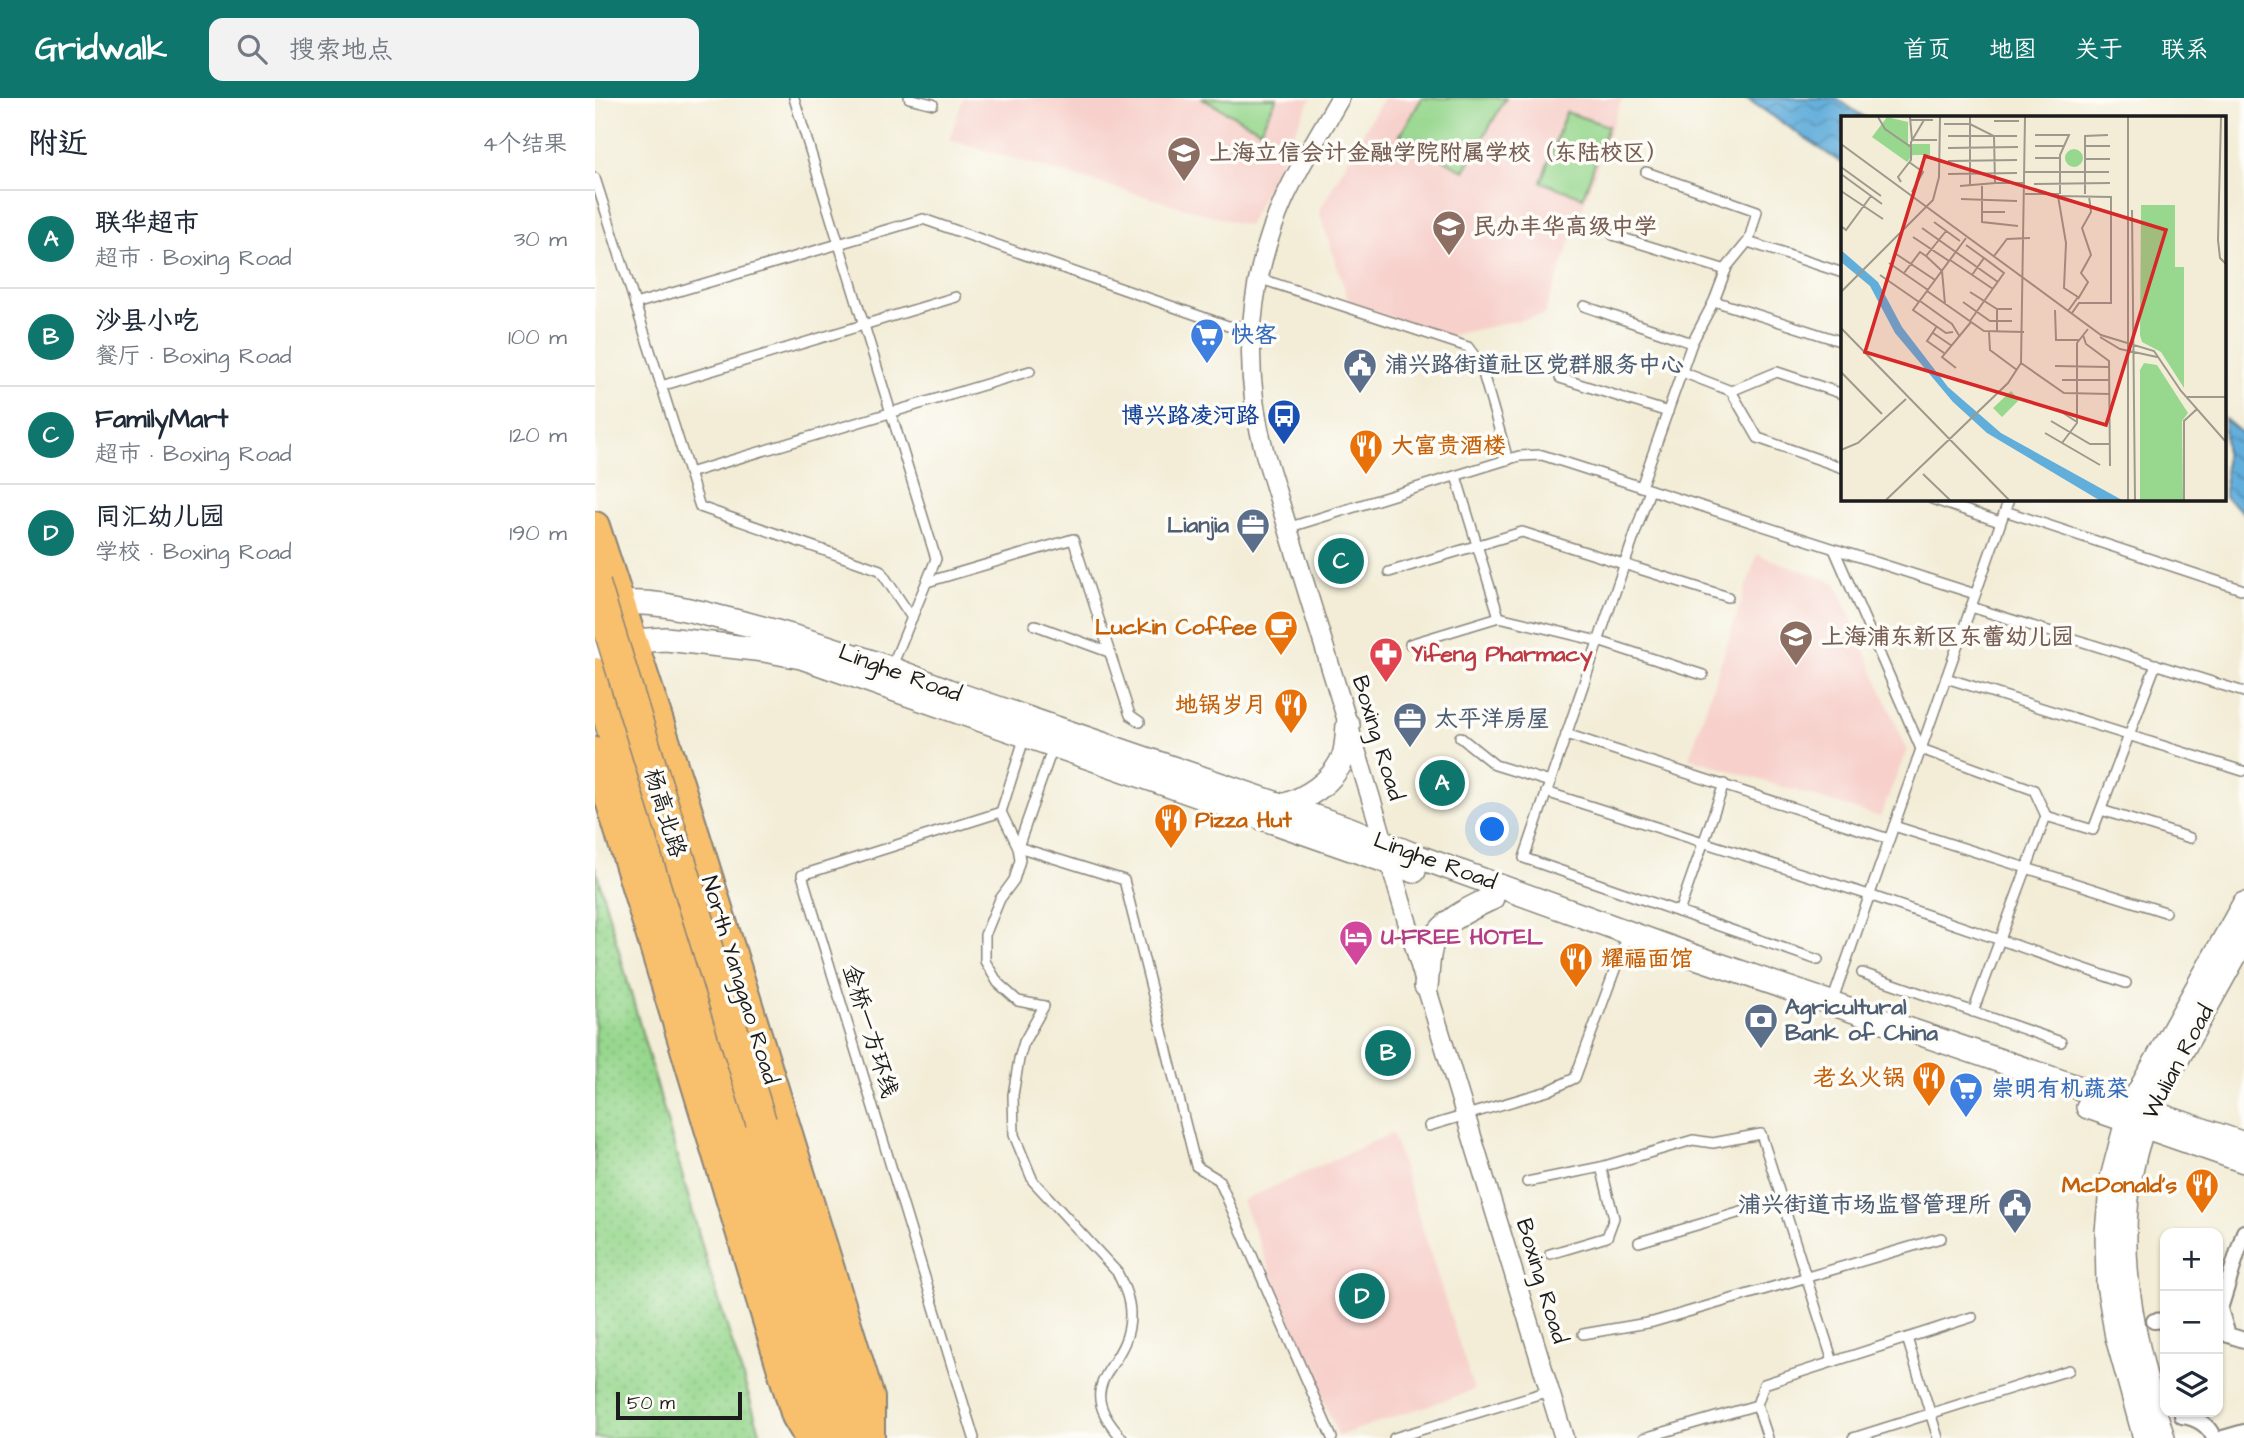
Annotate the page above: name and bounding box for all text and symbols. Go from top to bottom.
search box [209,18,699,81]
text: Gridwalk [35,26,167,72]
icon: search [233,30,271,68]
text: 搜索地点 [289,32,393,68]
text: 首页 [1903,33,1951,67]
text: 地图 [1989,33,2037,67]
text: 关于 [2075,33,2123,67]
text: 联系 [2161,33,2209,67]
inset map [1841,116,2227,500]
text: 附近 [28,123,88,165]
text: 4个结果 [482,128,567,160]
school or university icon: 上海立信会计金融学院附属学校（东陆校区） [1165,134,1203,183]
place label: 上海立信会计金融学院附属学校（东陆校区） [1209,137,1669,169]
text: 联华超市 [95,205,199,241]
school or university icon: 民办丰华高级中学 [1430,208,1468,257]
place label: 民办丰华高级中学 [1473,211,1657,243]
text: A [44,223,58,255]
text: 30 m [514,223,567,255]
text: 超市 · Boxing Road [95,242,292,274]
text: 沙县小吃 [95,303,199,339]
supermarket icon: 快客 [1188,316,1226,365]
place label: 快客 [1231,319,1277,351]
text: B [43,321,59,353]
text: 100 m [508,321,567,353]
text: 餐厅 · Boxing Road [95,340,292,372]
public building icon: 浦兴路街道社区党群服务中心 [1341,346,1379,395]
place label: 浦兴路街道社区党群服务中心 [1385,349,1684,381]
bus stop icon: 博兴路凌河路 [1265,397,1303,446]
place label: 博兴路凌河路 [1121,400,1259,432]
text: FamilyMart [95,401,228,437]
text: C [43,419,59,451]
text: 120 m [509,419,567,451]
restaurant icon: 大富贵酒楼 [1347,427,1385,476]
place label: 大富贵酒楼 [1391,430,1506,462]
text: 超市 · Boxing Road [95,438,292,470]
text: 同汇幼儿园 [95,499,225,535]
office icon: Lianjia [1234,506,1272,555]
place label: Lianjia [1167,509,1229,541]
text: D [44,517,58,549]
text: 190 m [509,517,567,549]
pin: C [1318,535,1364,587]
text: 学校 · Boxing Road [95,536,292,568]
cafe icon: Luckin Coffee [1262,608,1300,657]
place label: Luckin Coffee [1095,611,1258,643]
school or university icon: 上海浦东新区东蕾幼儿园 [1777,618,1815,667]
place label: 上海浦东新区东蕾幼儿园 [1821,621,2074,653]
pharmacy icon: Yifeng Pharmacy [1367,635,1405,684]
street label: Linghe Road [834,636,966,711]
place label: Yifeng Pharmacy [1411,638,1593,672]
street label: Boxing Road [1343,672,1412,805]
restaurant icon: 地锅岁月 [1272,686,1310,735]
place label: 地锅岁月 [1175,689,1267,721]
office icon: 太平洋房屋 [1391,700,1429,749]
place label: 太平洋房屋 [1435,703,1550,735]
pin: A [1419,757,1465,809]
street label: 杨高北路 [636,764,694,862]
restaurant icon: Pizza Hut [1152,801,1190,850]
place label: Pizza Hut [1195,804,1292,836]
your location [1475,812,1509,846]
street label: Linghe Road [1369,824,1501,899]
street label: North Yanggao Road [692,872,787,1088]
hotel icon: U-FREE HOTEL [1337,918,1375,967]
place label: U-FREE HOTEL [1381,921,1543,953]
restaurant icon: 耀福面馆 [1557,940,1595,989]
place label: 耀福面馆 [1601,943,1693,975]
street label: 金桥一方环线 [835,960,905,1102]
place label: Agricultural Bank of China [1785,991,1938,1049]
street label: Wulian Road [2134,999,2222,1125]
bank icon: Agricultural Bank of China [1742,1001,1780,1050]
pin: B [1365,1027,1411,1079]
restaurant icon: 老幺火锅 [1910,1059,1948,1108]
place label: 老幺火锅 [1813,1062,1905,1094]
supermarket icon: 崇明有机蔬菜 [1947,1070,1985,1119]
place label: 崇明有机蔬菜 [1991,1073,2129,1105]
restaurant icon: McDonald's [2183,1166,2221,1215]
place label: McDonald's [2062,1169,2177,1201]
public building icon: 浦兴街道市场监督管理所 [1996,1186,2034,1235]
place label: 浦兴街道市场监督管理所 [1738,1189,1991,1221]
street label: Boxing Road [1507,1215,1576,1348]
map controls [2160,1228,2223,1417]
button: + [2160,1228,2223,1291]
pin: D [1339,1270,1385,1322]
button: − [2160,1291,2223,1354]
button: layers [2160,1354,2223,1417]
scale bar [616,1389,742,1421]
text: 50 m [627,1390,675,1417]

